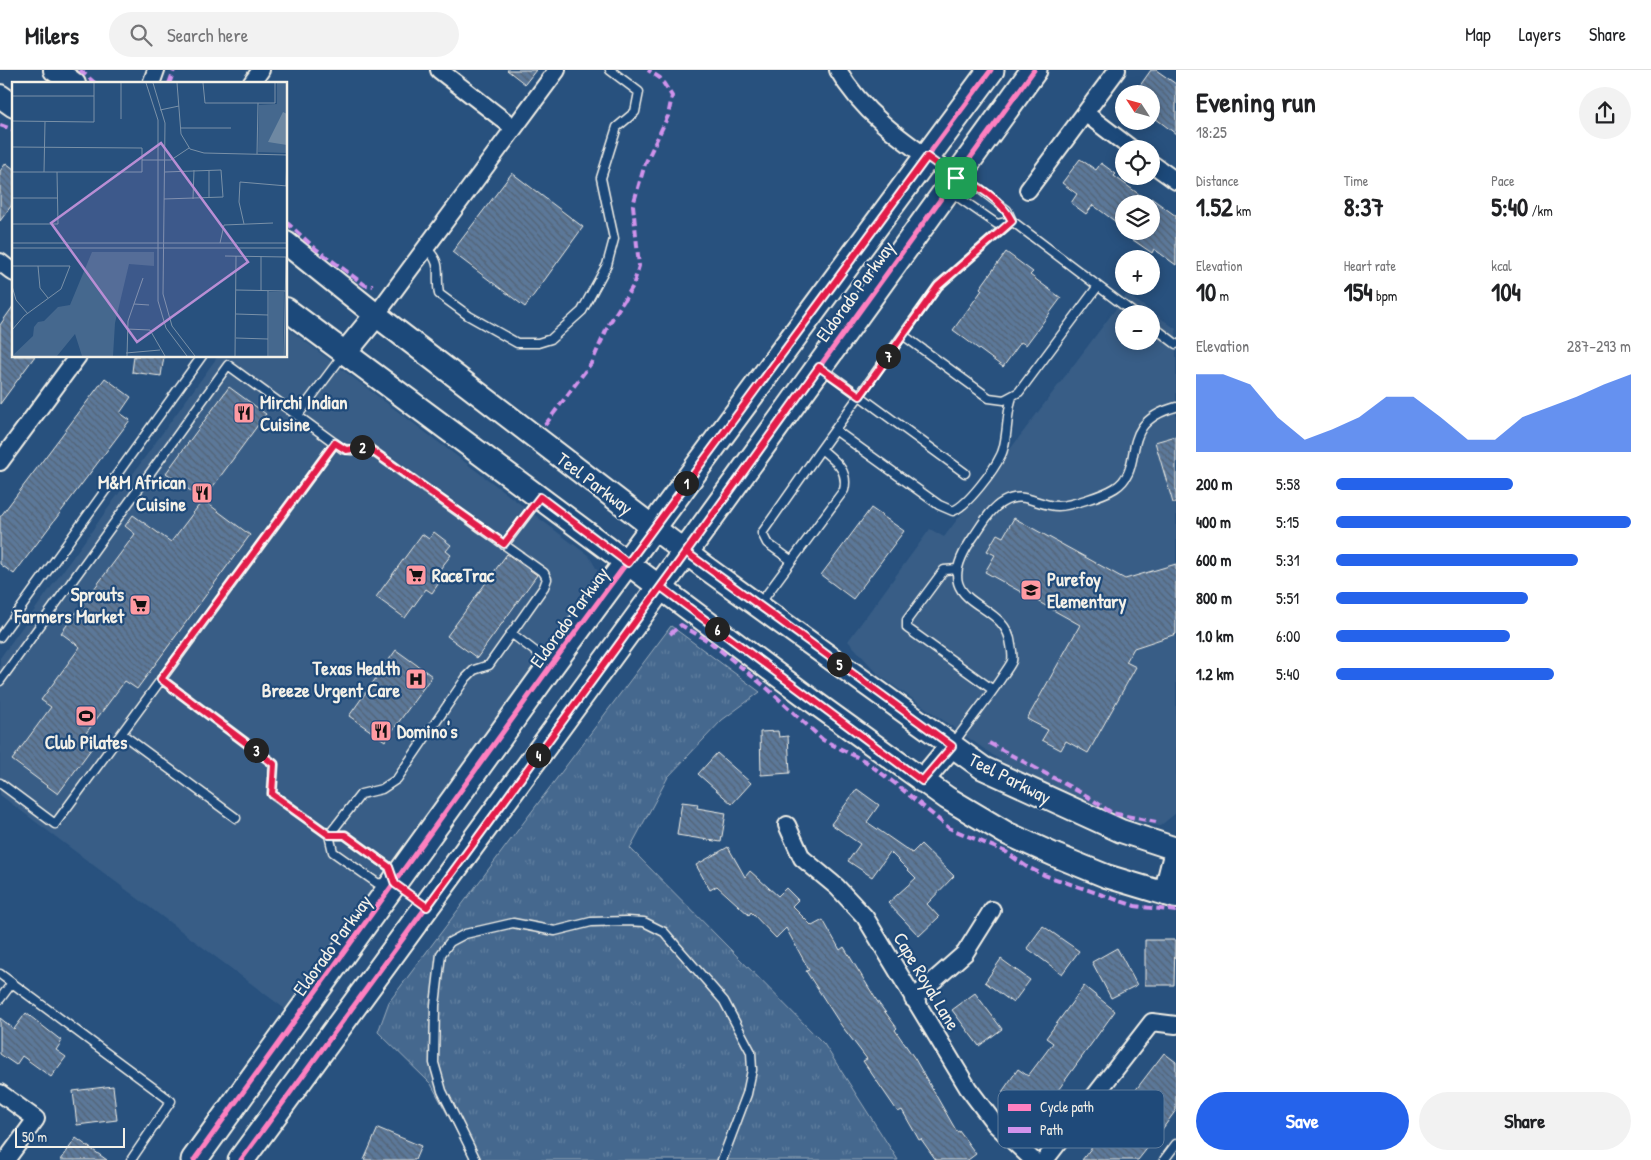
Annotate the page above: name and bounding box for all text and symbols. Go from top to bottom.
search box [109,12,459,57]
text: Milers [25,19,79,51]
icon: search [127,21,155,49]
text: Search here [167,22,248,48]
text: Map [1465,22,1491,47]
text: Layers [1519,22,1561,47]
text: Share [1589,22,1626,47]
inset map [12,82,288,358]
text: Evening run [1196,83,1316,121]
north arrow [1115,85,1160,130]
map controls [1115,85,1160,350]
button: share [1579,87,1631,139]
text: 18:25 [1196,121,1227,143]
button: locate [1115,140,1160,185]
pin [935,157,977,199]
icon: arrive [942,164,970,192]
text: Distance [1196,171,1239,190]
text: Time [1344,171,1368,190]
text: Pace [1491,171,1515,190]
text: 1.52 [1196,190,1233,224]
text: 8:37 [1344,190,1384,224]
text: 5:40 [1491,190,1528,224]
button: layers [1115,195,1160,240]
text: km [1233,201,1251,220]
text: /km [1528,201,1553,220]
street label: Eldorado Parkway [810,235,900,347]
button: + [1115,250,1160,295]
text: Elevation [1196,256,1243,275]
text: Heart rate [1344,256,1396,275]
text: kcal [1491,256,1512,275]
text: 10 [1196,275,1216,309]
text: 154 [1344,275,1373,309]
text: 104 [1491,275,1521,309]
text: m [1216,286,1229,305]
text: bpm [1373,286,1397,305]
button: − [1115,305,1160,350]
text: Elevation [1196,335,1249,357]
text: 287–293 m [1567,335,1631,357]
pin: 7 [876,344,900,368]
text: 7 [885,347,892,366]
place label: Mirchi Indian Cuisine [260,389,348,437]
restaurant icon: Mirchi Indian Cuisine [232,401,256,425]
pin: 2 [350,434,374,460]
text: 2 [359,438,366,457]
street label: Teel Parkway [551,446,639,520]
place label: M&M African Cuisine [98,469,186,517]
pin: 1 [674,470,698,496]
text: 200 m [1196,473,1232,495]
text: 5:58 [1276,473,1300,495]
text: 1 [684,474,689,493]
restaurant icon: M&M African Cuisine [190,481,214,505]
text: 400 m [1196,511,1231,533]
text: 5:15 [1276,511,1299,533]
text: 600 m [1196,549,1231,571]
text: 5:31 [1276,549,1299,571]
street label: Eldorado Parkway [524,561,614,673]
place label: RaceTrac [432,562,495,588]
supermarket icon: RaceTrac [404,563,428,587]
place label: Purefoy Elementary [1047,566,1126,615]
school or university icon: Purefoy Elementary [1019,578,1043,602]
place label: Sprouts Farmers Market [14,581,125,629]
text: 800 m [1196,587,1232,609]
text: 5:51 [1276,587,1299,609]
supermarket icon: Sprouts Farmers Market [128,593,152,617]
pin: 6 [704,616,730,642]
text: 6 [715,620,720,639]
text: 1.0 km [1196,625,1234,647]
text: 6:00 [1276,625,1300,647]
pin: 5 [826,652,852,676]
place label: Texas Health Breeze Urgent Care [262,655,400,704]
text: 5 [837,655,842,674]
text: 1.2 km [1196,663,1234,685]
text: 5:40 [1276,663,1300,685]
hospital icon: Texas Health Breeze Urgent Care [404,667,428,691]
sports icon: Club Pilates [74,704,98,728]
place label: Domino's [397,718,458,744]
restaurant icon: Domino's [369,719,393,743]
place label: Club Pilates [45,729,128,755]
pin: 3 [244,738,268,762]
text: 3 [253,741,260,760]
pin: 4 [526,742,550,768]
text: 4 [536,746,541,765]
street label: Teel Parkway [964,746,1056,810]
street label: Eldorado Parkway [287,889,377,1001]
street label: Cape Royal Lane [888,927,967,1035]
legend [998,1090,1164,1148]
button: Save [1196,1092,1409,1150]
button: Share [1419,1092,1631,1150]
text: Cycle path [1040,1097,1094,1117]
text: Path [1040,1120,1063,1139]
scale bar [15,1125,125,1148]
text: 50 m [22,1127,47,1146]

